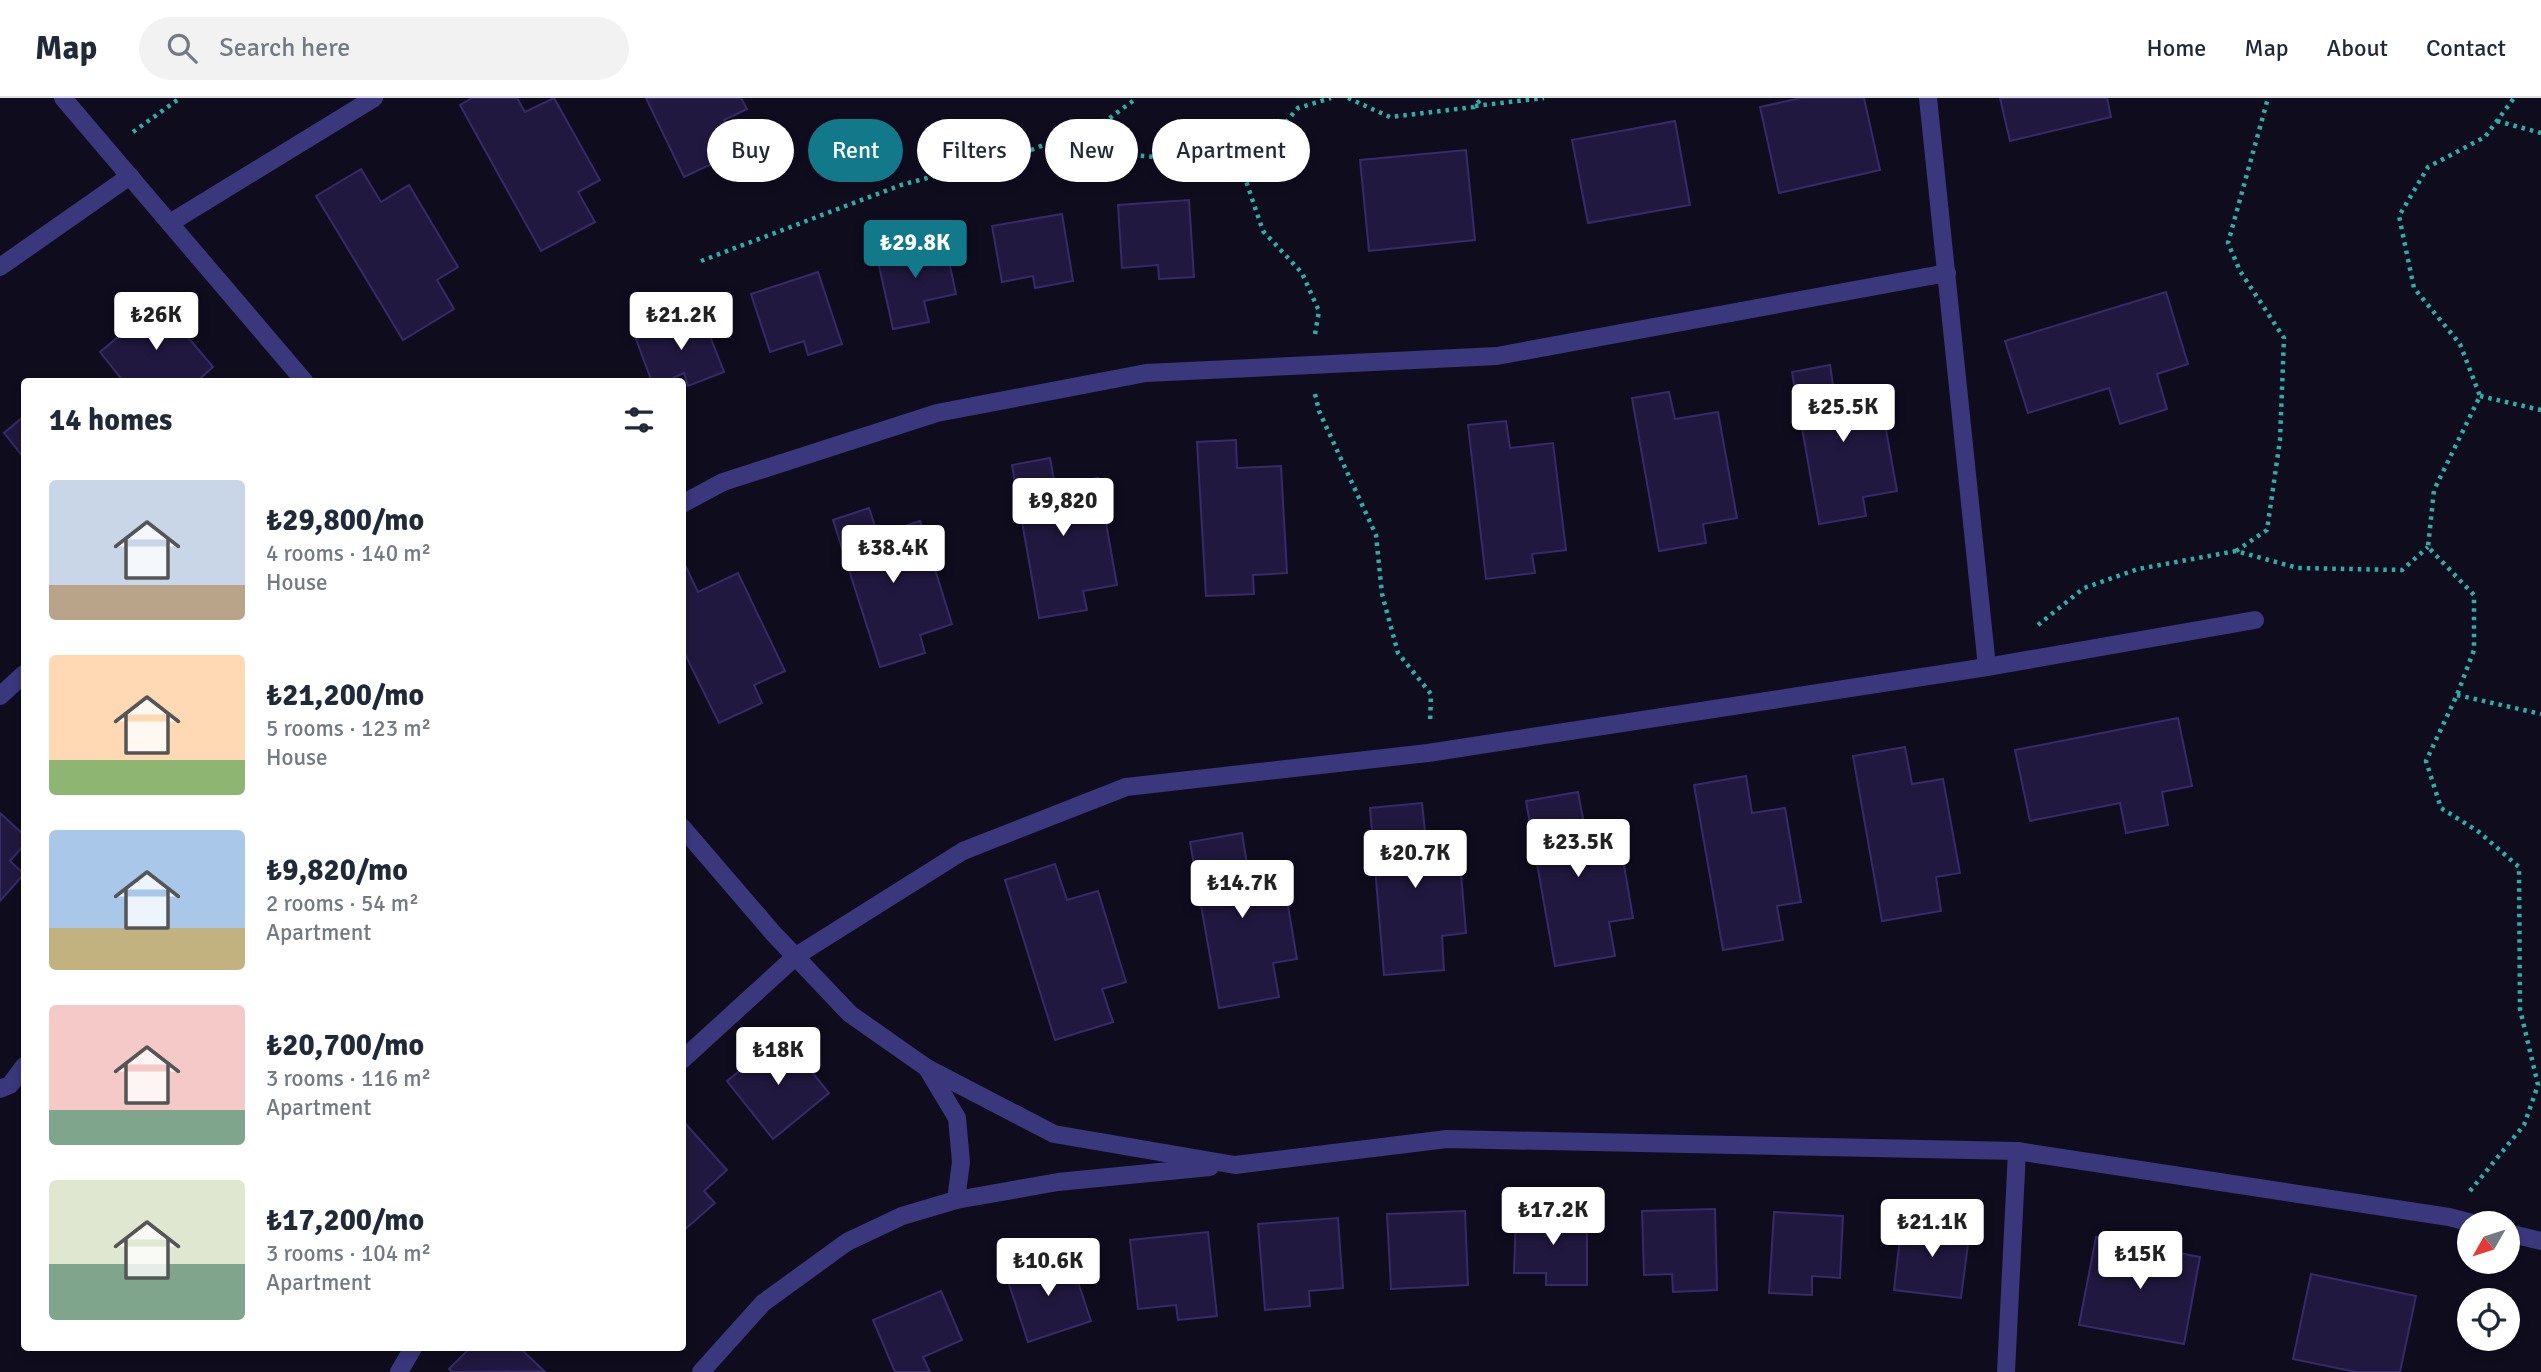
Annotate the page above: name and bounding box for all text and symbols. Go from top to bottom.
search box [139,17,629,80]
text: Map [35,28,97,69]
icon: search [163,29,201,67]
text: Search here [219,32,350,64]
text: Home [2146,33,2206,63]
text: Map [2244,33,2289,63]
text: About [2327,33,2388,63]
text: Contact [2426,33,2506,63]
chip: Buy [707,119,794,182]
chip: Rent [808,119,903,182]
chip: Filters [917,119,1031,182]
chip: New [1045,119,1138,182]
chip: Apartment [1152,119,1310,182]
pin: ₺29.8K [858,220,972,280]
text: ₺29.8K [880,228,950,257]
pin: ₺26K [115,292,197,352]
pin: ₺21.2K [624,292,738,352]
text: ₺26K [130,300,182,329]
text: ₺21.2K [646,300,716,329]
pin: ₺25.5K [1786,384,1900,444]
text: ₺25.5K [1808,392,1878,421]
icon: filters [620,401,658,439]
text: 14 homes [49,402,172,439]
pin: ₺9,820 [1006,478,1120,538]
text: ₺9,820 [1029,486,1097,515]
text: ₺29,800/mo [266,502,424,539]
icon: home [105,508,189,592]
pin: ₺38.4K [836,526,950,585]
text: ₺38.4K [858,533,928,562]
text: 4 rooms · 140 m² [266,539,431,568]
text: House [266,568,328,597]
text: ₺21,200/mo [266,677,424,714]
icon: home [105,683,189,767]
text: 5 rooms · 123 m² [266,714,431,743]
text: House [266,743,328,772]
pin: ₺23.5K [1521,820,1635,879]
text: ₺23.5K [1543,827,1613,856]
pin: ₺20.7K [1358,830,1472,890]
text: ₺20.7K [1380,838,1450,867]
text: ₺9,820/mo [266,852,408,889]
icon: home [105,858,189,942]
pin: ₺14.7K [1185,860,1299,920]
text: ₺14.7K [1207,868,1277,897]
text: 2 rooms · 54 m² [266,889,419,918]
text: Apartment [266,918,371,947]
text: ₺20,700/mo [266,1027,424,1064]
pin: ₺18K [737,1028,819,1087]
icon: home [105,1033,189,1117]
text: ₺18K [752,1035,804,1064]
text: 3 rooms · 116 m² [266,1064,431,1093]
text: Apartment [266,1093,371,1122]
pin: ₺17.2K [1496,1188,1610,1247]
text: ₺17.2K [1518,1195,1588,1224]
pin: ₺21.1K [1875,1200,1989,1259]
text: ₺17,200/mo [266,1202,424,1239]
text: ₺21.1K [1897,1207,1967,1236]
icon: home [105,1208,189,1292]
north arrow [2457,1211,2520,1274]
map controls [2457,1211,2520,1351]
pin: ₺15K [2099,1232,2181,1291]
pin: ₺10.6K [991,1238,1105,1298]
text: 3 rooms · 104 m² [266,1239,431,1268]
text: ₺15K [2114,1239,2166,1268]
text: ₺10.6K [1013,1246,1083,1275]
text: Apartment [266,1268,371,1297]
button: locate [2457,1288,2520,1351]

